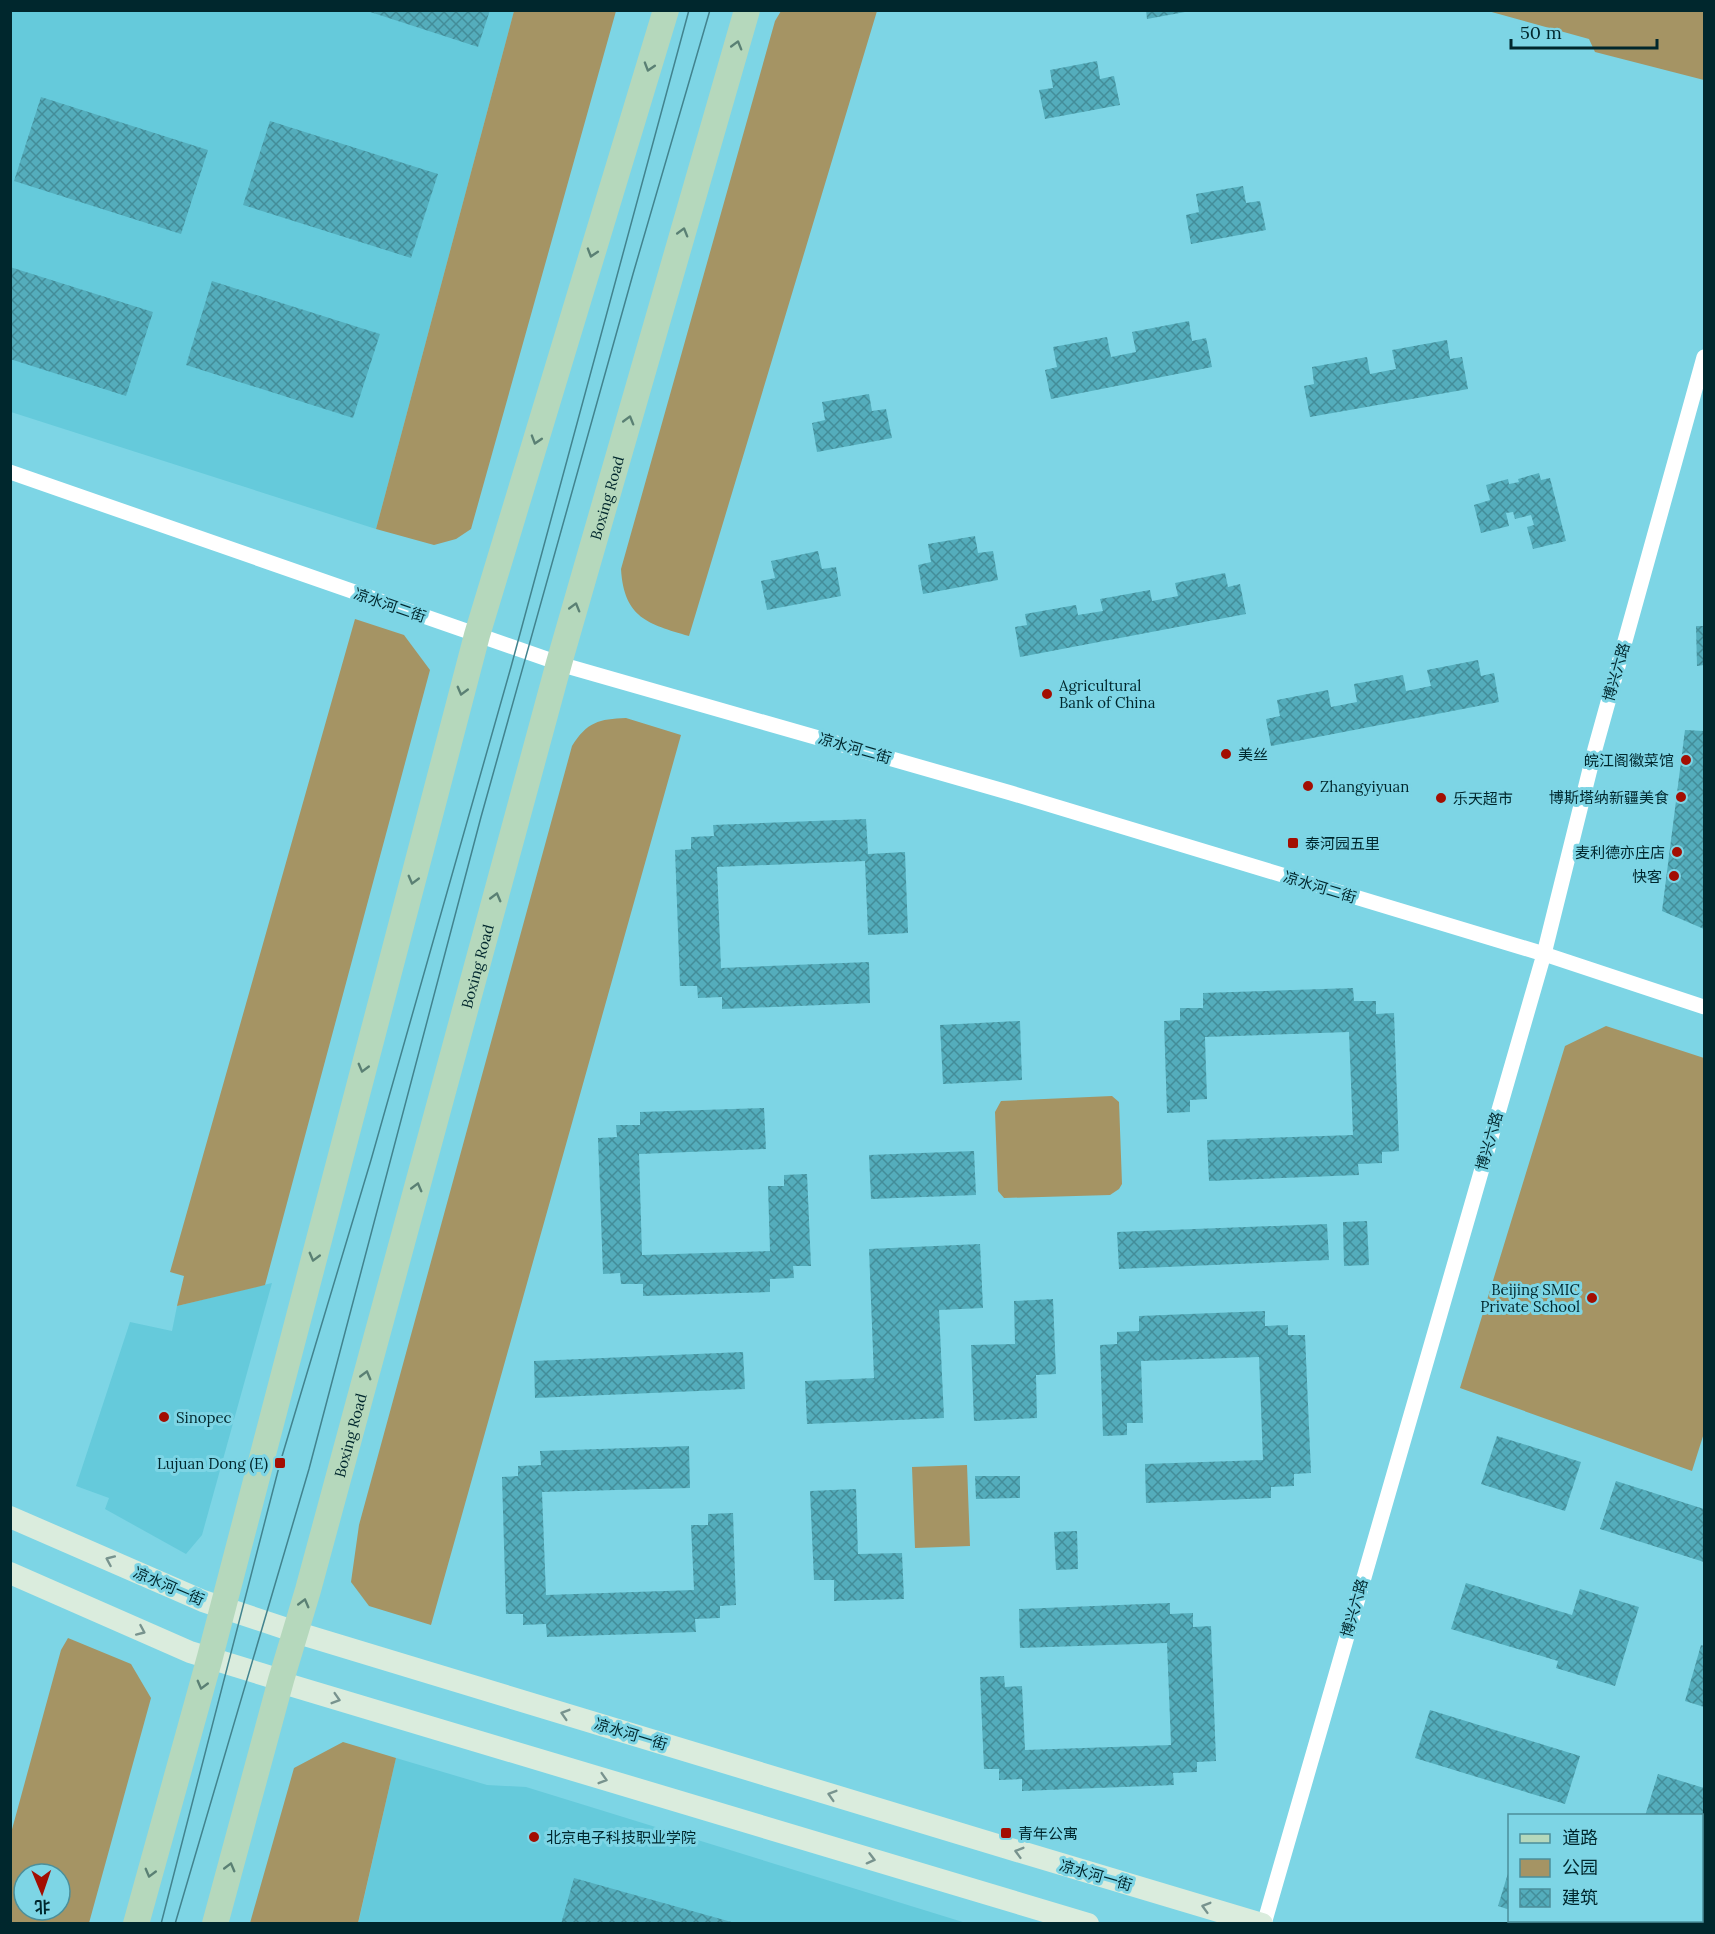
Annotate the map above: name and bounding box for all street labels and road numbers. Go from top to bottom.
street label: Boxing Road [585,454,628,542]
street label: 凉水河二街 [351,584,429,626]
street label: 博兴六路 [1599,641,1633,703]
street label: 凉水河二街 [816,729,894,767]
street label: 凉水河二街 [1281,867,1359,907]
street label: Boxing Road [456,922,497,1010]
street label: 博兴六路 [1472,1110,1506,1172]
street label: Boxing Road [329,1391,370,1479]
street label: 凉水河一街 [131,1563,207,1609]
street label: 博兴六路 [1337,1577,1371,1639]
street label: 凉水河一街 [592,1714,670,1754]
street label: 凉水河一街 [1057,1856,1135,1894]

